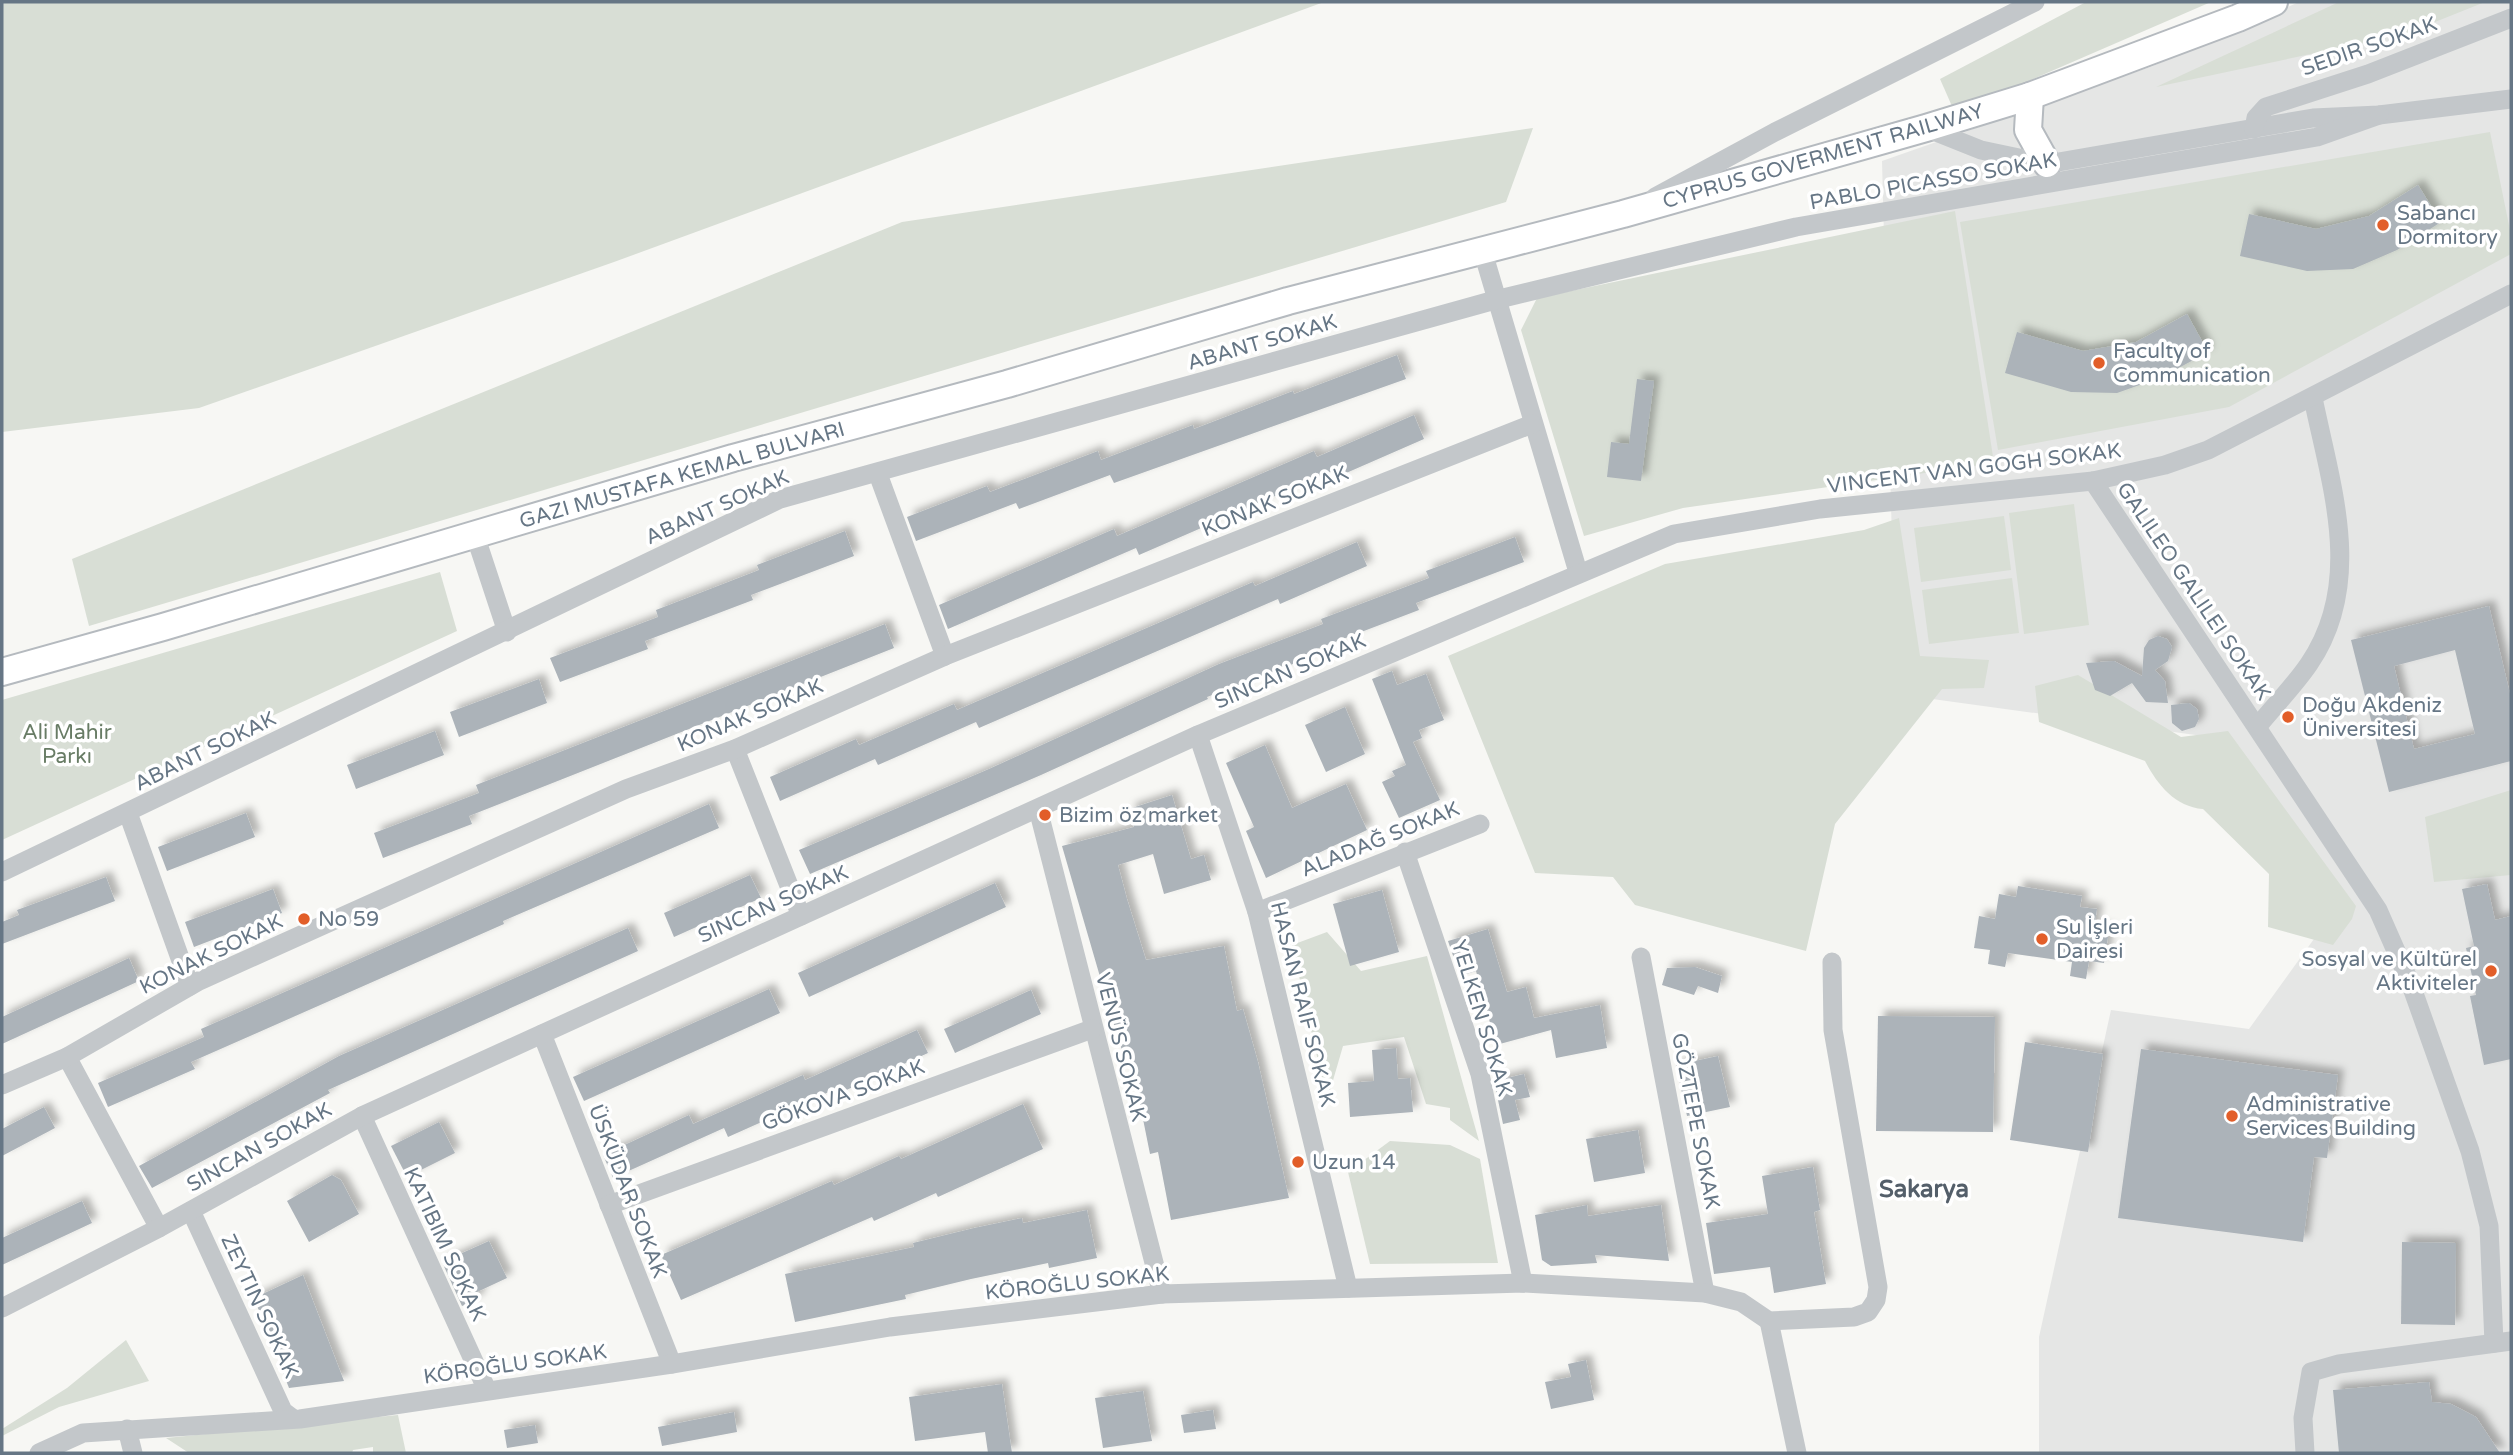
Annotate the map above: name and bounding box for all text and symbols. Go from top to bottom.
street label: SEDIR SOKAK [2298,12,2440,81]
street label: CYPRUS GOVERMENT RAILWAY [1660,99,1986,214]
street label: PABLO PICASSO SOKAK [1808,147,2058,216]
place label: Sabancı Dormitory [2397,201,2498,250]
marker: Sabancı Dormitory [2375,217,2391,233]
street label: ABANT SOKAK [1184,309,1340,376]
place label: Faculty of Communication [2113,339,2271,388]
marker: Faculty of Communication [2091,355,2107,371]
street label: GAZI MUSTAFA KEMAL BULVARI [516,417,848,534]
street label: VINCENT VAN GOGH SOKAK [1826,438,2122,499]
street label: KONAK SOKAK [1198,461,1352,542]
street label: ABANT SOKAK [642,465,793,550]
street label: GALILEO GALILEI SOKAK [2111,478,2276,705]
street label: SINCAN SOKAK [1211,628,1370,715]
street label: KONAK SOKAK [674,673,827,757]
place label: Doğu Akdeniz Üniversitesi [2302,693,2442,742]
street label: ABANT SOKAK [130,706,280,797]
marker: Doğu Akdeniz Üniversitesi [2280,709,2296,725]
park label: Ali Mahir Parkı [22,720,112,769]
street label: ALADAĞ SOKAK [1297,796,1463,883]
place label: Bizim öz market [1059,803,1218,828]
marker: Bizim öz market [1037,807,1053,823]
street label: SINCAN SOKAK [694,860,852,949]
street label: HASAN RAIF SOKAK [1265,899,1340,1109]
place label: No 59 [318,907,379,932]
street label: KONAK SOKAK [136,909,287,1000]
marker: No 59 [296,911,312,927]
place label: Su İşleri Dairesi [2056,915,2133,964]
marker: Su İşleri Dairesi [2034,931,2050,947]
street label: YELKEN SOKAK [1446,937,1517,1099]
place label: Sosyal ve Kültürel Aktiviteler [2302,947,2477,996]
marker: Sosyal ve Kültürel Aktiviteler [2483,963,2499,979]
street label: VENÜS SOKAK [1090,970,1151,1124]
street label: GÖZTEPE SOKAK [1666,1031,1725,1211]
street label: GÖKOVA SOKAK [758,1054,928,1137]
place label: Administrative Services Building [2246,1092,2416,1141]
street label: SINCAN SOKAK [182,1097,336,1198]
street label: ÜSKÜDAR SOKAK [583,1101,672,1281]
marker: Administrative Services Building [2224,1108,2240,1124]
place label: Uzun 14 [1312,1150,1396,1175]
marker: Uzun 14 [1290,1154,1306,1170]
street label: KATIBIM SOKAK [398,1163,491,1325]
district label: Sakarya [1879,1175,1969,1204]
street label: ZEYTIN SOKAK [215,1230,304,1382]
street label: KÖROĞLU SOKAK [984,1261,1170,1306]
street label: KÖROĞLU SOKAK [422,1339,608,1390]

